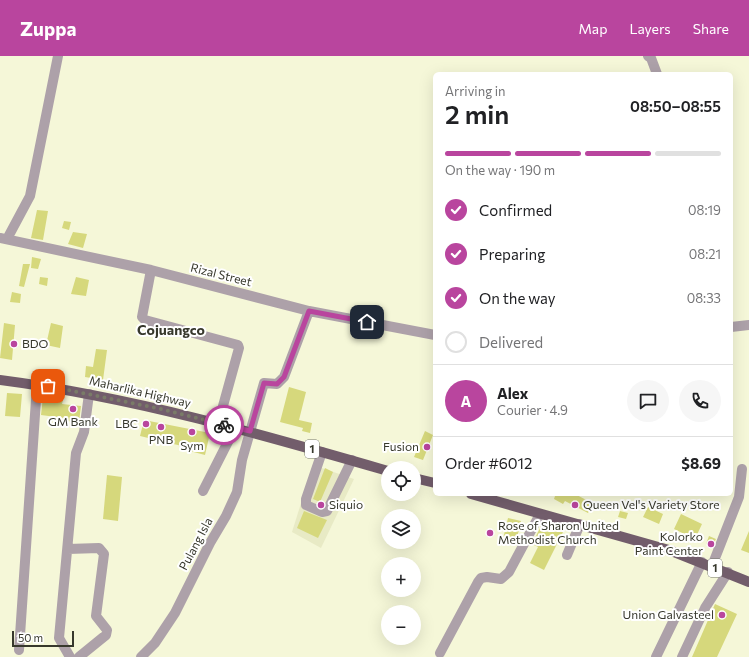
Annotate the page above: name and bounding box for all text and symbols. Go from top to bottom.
text: Zuppa [20,17,76,40]
text: Map [579,20,607,37]
text: Layers [629,20,671,37]
text: Share [693,20,729,37]
text: Arriving in [445,83,505,99]
text: 08:50–08:55 [630,97,721,115]
text: 2 min [445,98,509,129]
text: On the way · 190 m [445,162,555,178]
icon: check [445,199,467,221]
text: Confirmed [479,201,552,219]
text: 08:19 [688,202,721,218]
icon: check [445,243,467,265]
text: Preparing [479,245,545,263]
text: 08:21 [689,246,721,262]
street label: Rizal Street [189,260,253,288]
icon: check [445,287,467,309]
text: On the way [479,289,556,307]
text: 08:33 [687,290,721,306]
pin [350,305,384,339]
icon: home [356,311,378,333]
district label: Cojuangco [137,321,205,338]
text: Delivered [479,333,543,351]
place label: BDO [22,336,49,350]
marker: BDO [9,339,19,349]
pin [31,369,65,403]
street label: Maharlika Highway [88,373,192,410]
icon: bag [37,375,59,397]
button: chat [627,380,669,422]
button: phone [679,380,721,422]
text: Alex [497,384,528,402]
text: A [461,392,471,410]
text: Courier · 4.9 [497,402,568,418]
marker: GM Bank [68,404,78,414]
courier [204,405,244,445]
place label: GM Bank [48,414,98,428]
icon: bike [213,414,235,436]
place label: LBC [115,416,138,430]
marker: LBC [141,419,151,429]
marker: PNB [156,422,166,432]
marker: Sym [187,427,197,437]
place label: PNB [149,432,173,446]
place label: Sym [180,438,204,452]
place label: Fusion [383,439,419,453]
road number: 1 [305,440,319,458]
marker: Fusion [422,442,432,452]
text: Order #6012 [445,454,532,472]
text: $8.69 [681,454,721,472]
map controls [381,461,421,645]
button: locate [381,461,421,501]
place label: Siquio [329,497,363,511]
place label: Queen Vel's Variety Store [583,497,720,511]
marker: Siquio [316,500,326,510]
marker: Queen Vel's Variety Store [570,500,580,510]
button: layers [381,509,421,549]
street label: Pulang Isla [175,515,215,572]
place label: Rose of Sharon United Methodist Church [498,518,619,546]
marker: Rose of Sharon United Methodist Church [485,528,495,538]
place label: Kolorko Paint Center [635,529,703,557]
marker: Kolorko Paint Center [706,539,716,549]
button: + [381,557,421,597]
road number: 1 [708,559,722,577]
button: − [381,605,421,645]
place label: Union Galvasteel [623,607,714,621]
marker: Union Galvasteel [717,610,727,620]
scale bar [12,629,74,648]
text: 50 m [18,631,43,644]

